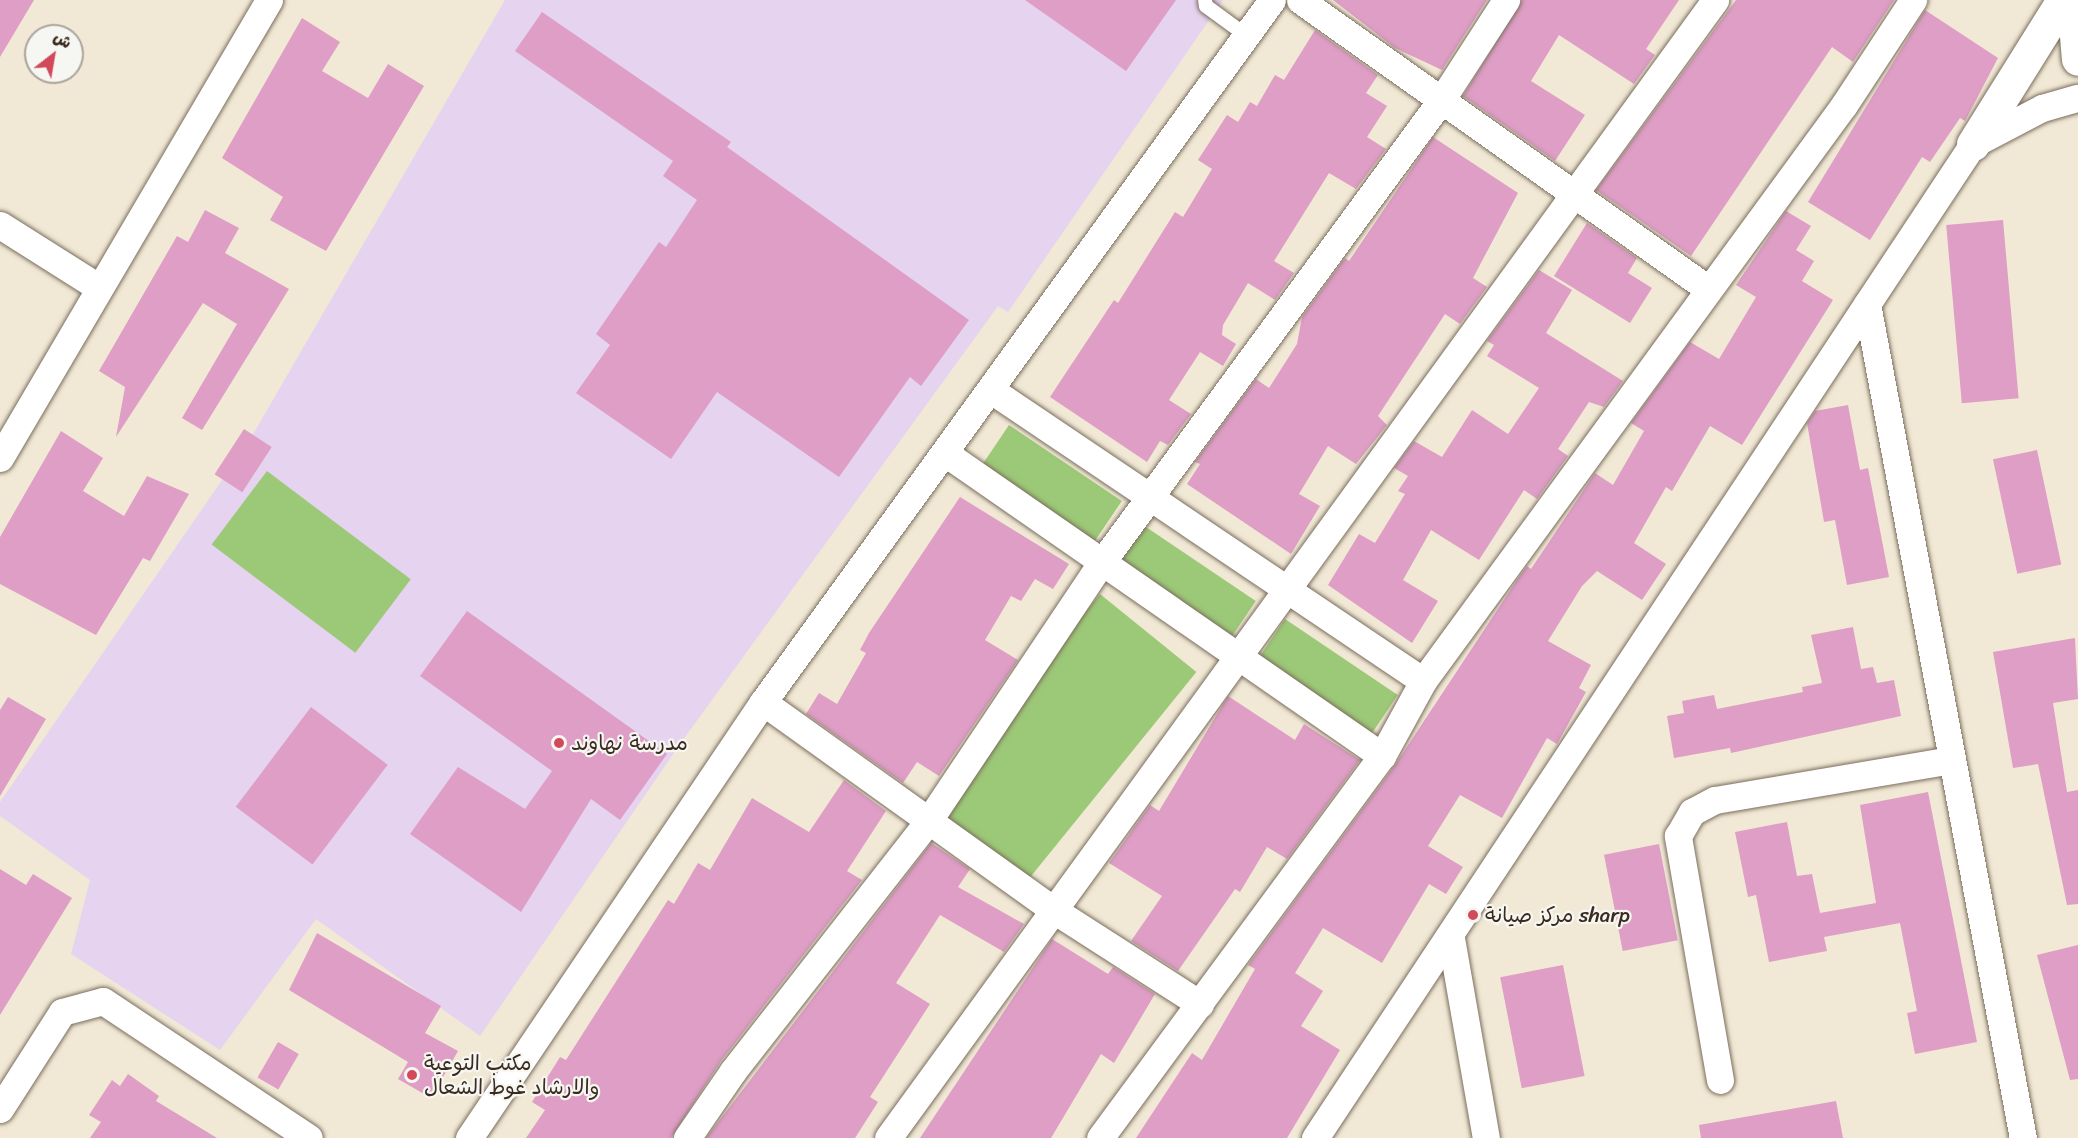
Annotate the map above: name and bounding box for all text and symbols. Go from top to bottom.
text: ش [47,23,78,57]
north arrow [24,24,84,84]
place label: مدرسة نهاوند [571,730,688,756]
marker: مدرسة نهاوند [552,736,566,750]
place label: مركز صيانة sharp [1485,902,1630,928]
marker: مركز صيانة sharp [1466,908,1480,922]
place label: مكتب التوعية والارشاد غوط الشعال [424,1050,599,1100]
marker: مكتب التوعية والارشاد غوط الشعال [405,1068,419,1082]

